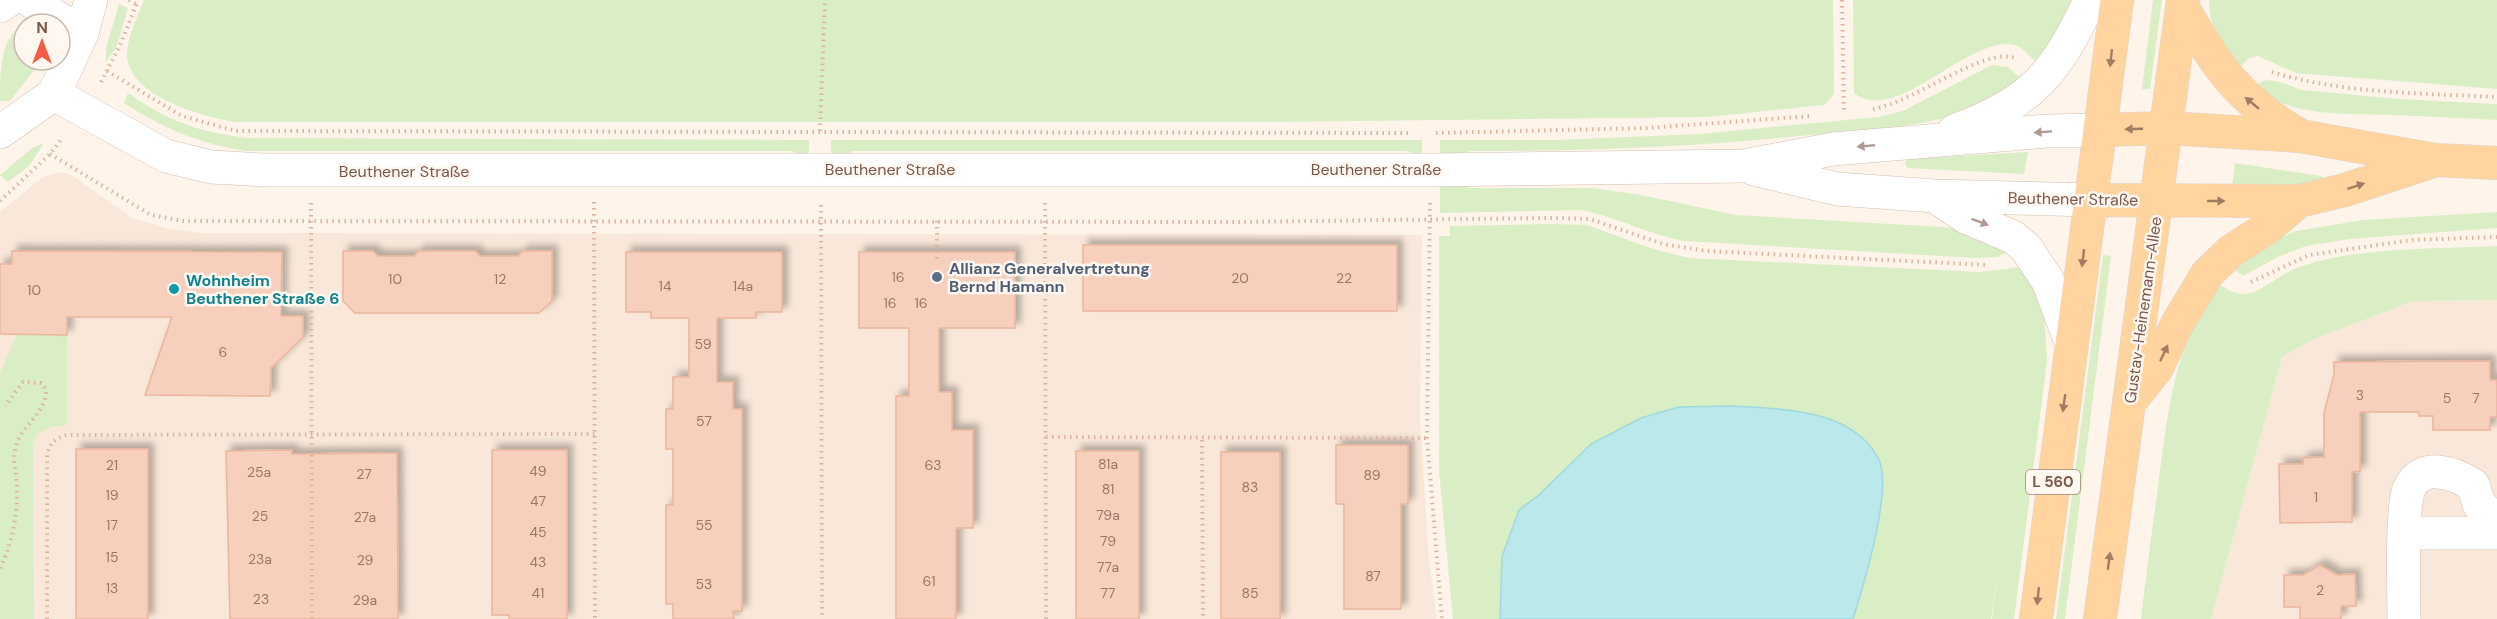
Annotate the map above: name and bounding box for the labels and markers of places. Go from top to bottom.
place label: Allianz Generalvertretung Bernd Hamann [949,258,1150,297]
place label: Wohnheim Beuthener Straße 6 [186,270,339,309]
marker: Allianz Generalvertretung Bernd Hamann [930,270,944,284]
marker: Wohnheim Beuthener Straße 6 [167,282,181,296]

